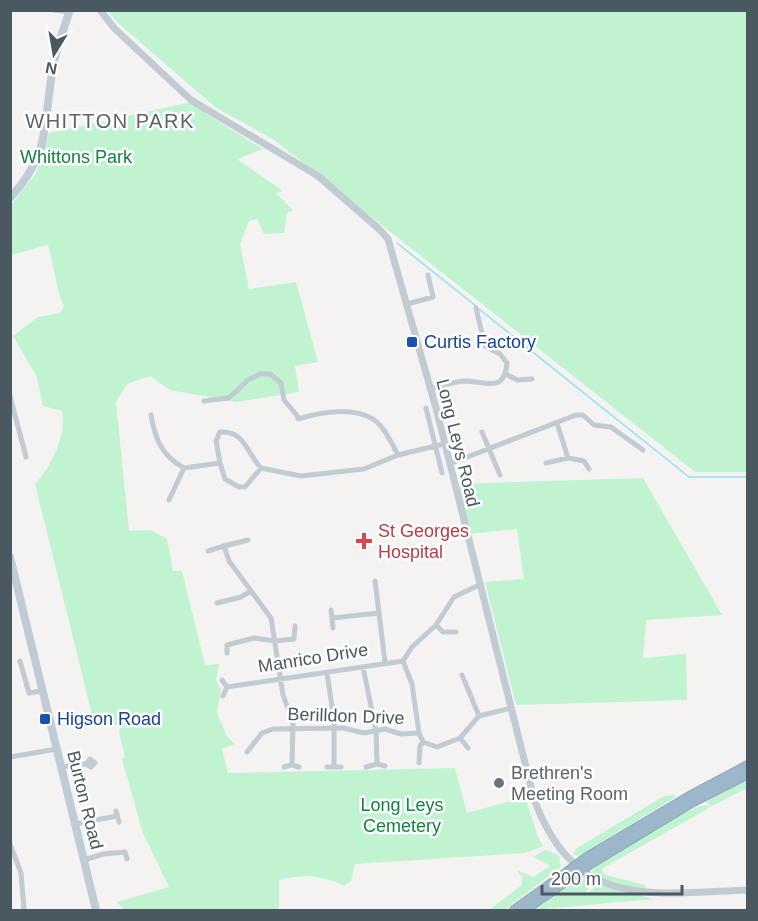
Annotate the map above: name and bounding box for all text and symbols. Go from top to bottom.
north arrow [24,24,84,84]
text: N [44,59,59,78]
district label: WHITTON PARK [25,110,195,132]
park label: Whittons Park [20,147,133,167]
place label: Curtis Factory [424,332,536,352]
marker: Curtis Factory [405,335,419,349]
street label: Long Leys Road [432,377,484,509]
place label: St Georges Hospital [378,521,469,562]
marker: St Georges Hospital [355,532,373,550]
street label: Manrico Drive [257,639,369,677]
street label: Berilldon Drive [287,704,405,728]
place label: Higson Road [57,709,161,729]
marker: Higson Road [38,712,52,726]
street label: Burton Road [63,749,107,851]
place label: Brethren's Meeting Room [511,763,628,804]
marker: Brethren's Meeting Room [492,776,506,790]
park label: Long Leys Cemetery [360,795,444,836]
scale bar [542,858,682,896]
text: 200 m [551,869,601,889]

